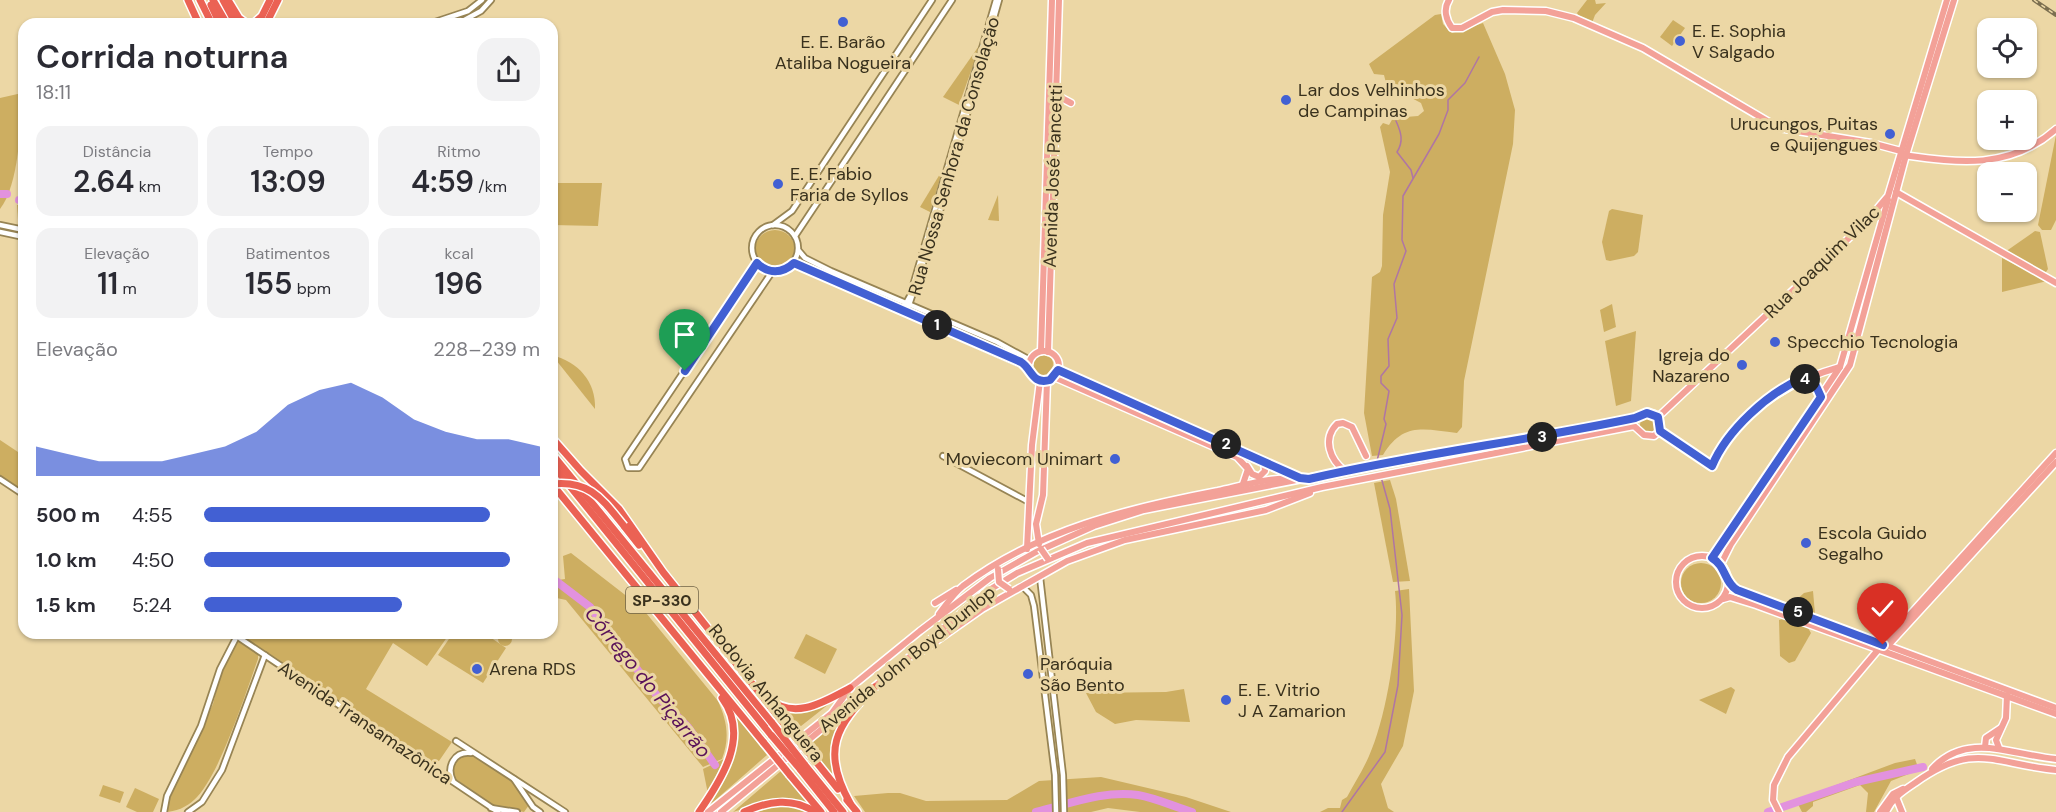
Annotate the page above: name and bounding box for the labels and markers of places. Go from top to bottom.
marker: E. E. Barão Ataliba Nogueira [836,15,850,29]
place label: E. E. Sophia V Salgado [1692,19,1786,64]
place label: E. E. Barão Ataliba Nogueira [775,30,911,75]
marker: E. E. Sophia V Salgado [1673,34,1687,48]
place label: Lar dos Velhinhos de Campinas [1298,78,1445,123]
marker: Lar dos Velhinhos de Campinas [1279,93,1293,107]
place label: Urucungos, Puitas e Quijengues [1730,112,1878,157]
marker: Urucungos, Puitas e Quijengues [1883,127,1897,141]
place label: E. E. Fabio Faria de Syllos [790,162,909,207]
marker: E. E. Fabio Faria de Syllos [771,177,785,191]
pin [659,309,710,371]
pin: 1 [922,310,952,340]
place label: Specchio Tecnologia [1787,330,1958,354]
marker: Specchio Tecnologia [1768,335,1782,349]
place label: Igreja do Nazareno [1652,343,1730,388]
marker: Igreja do Nazareno [1735,358,1749,372]
pin: 4 [1790,364,1820,394]
pin: 3 [1527,422,1557,452]
pin: 2 [1211,429,1241,459]
place label: Moviecom Unimart [946,447,1103,471]
marker: Moviecom Unimart [1108,452,1122,466]
place label: Escola Guido Segalho [1818,521,1927,566]
marker: Escola Guido Segalho [1799,536,1813,550]
pin [1857,583,1908,645]
pin: 5 [1783,597,1813,627]
place label: Paróquia São Bento [1040,652,1125,697]
place label: Arena RDS [489,657,576,681]
marker: Arena RDS [470,662,484,676]
marker: Paróquia São Bento [1021,667,1035,681]
place label: E. E. Vitrio J A Zamarion [1238,678,1346,723]
marker: E. E. Vitrio J A Zamarion [1219,693,1233,707]

